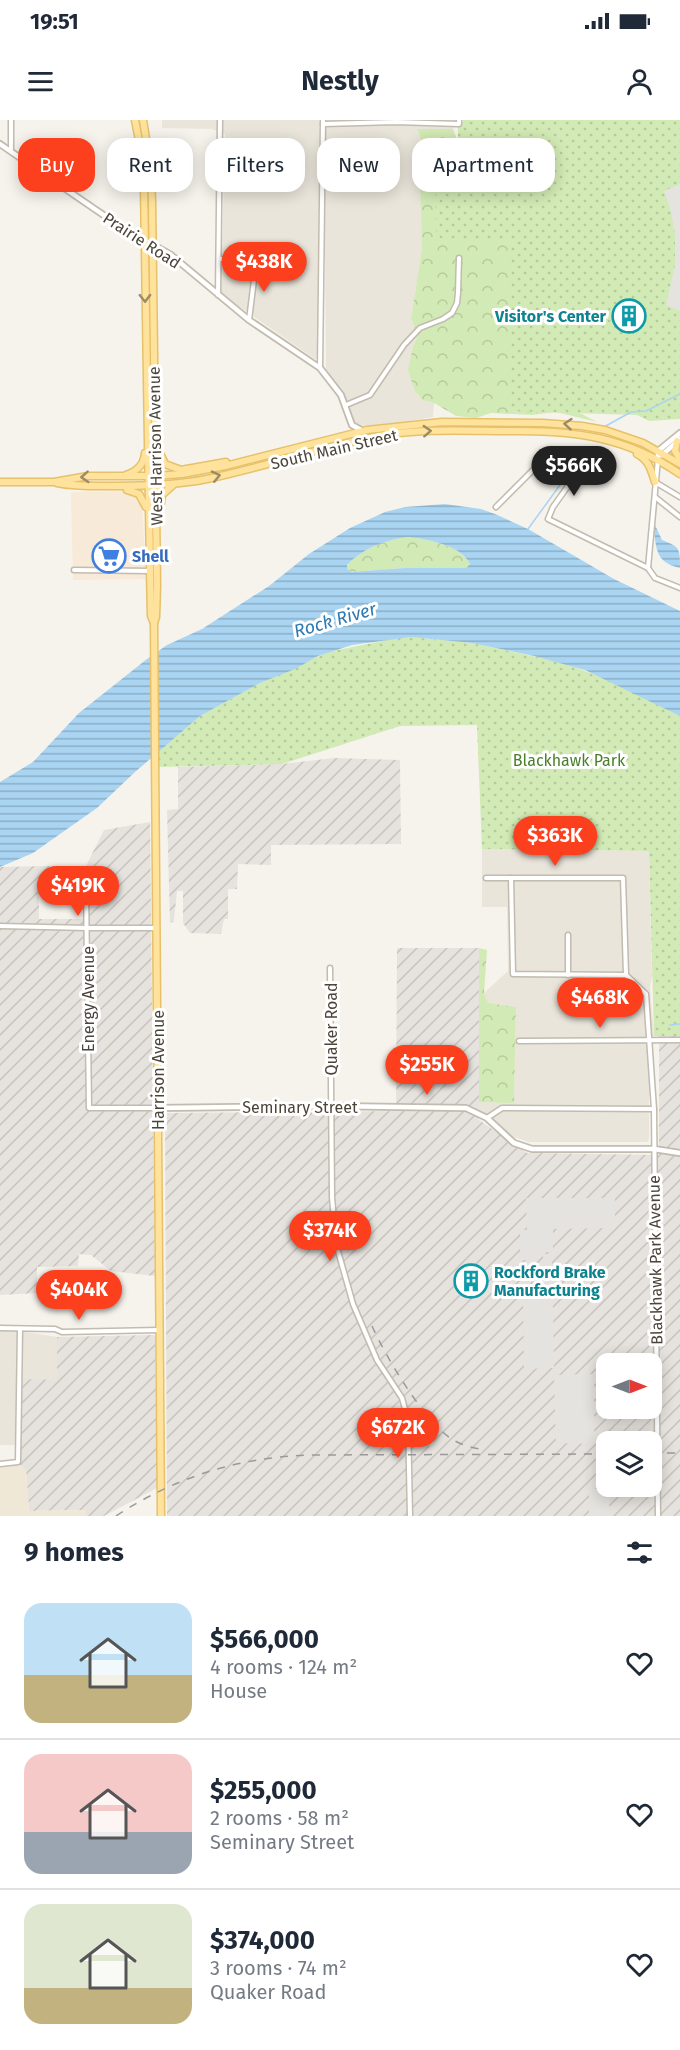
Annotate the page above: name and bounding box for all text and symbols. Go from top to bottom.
text: 19:51 [30,8,79,35]
icon: menu [24,65,57,98]
text: Nestly [301,65,379,97]
icon: person [623,65,656,98]
chip: Buy [18,138,95,192]
chip: Rent [107,138,193,192]
chip: Filters [205,138,305,192]
chip: New [317,138,400,192]
chip: Apartment [412,138,555,192]
street label: Prairie Road [100,208,184,272]
pin: $438K [222,242,306,293]
text: $438K [236,249,292,273]
one-way arrow [139,293,152,302]
building icon: Visitor's Center [611,298,647,334]
place label: Visitor's Center [494,307,607,326]
street label: West Harrison Avenue [145,366,166,526]
one-way arrow [563,418,572,431]
one-way arrow [423,424,432,437]
street label: South Main Street [269,426,400,473]
pin: $566K [532,446,616,497]
text: $566K [546,453,602,477]
one-way arrow [80,470,90,483]
one-way arrow [211,471,221,484]
supermarket icon: Shell [91,538,127,574]
place label: Shell [132,547,169,566]
water label: Rock River [291,597,380,642]
park label: Blackhawk Park [513,751,626,770]
pin: $363K [513,816,597,867]
text: $363K [527,823,583,847]
pin: $419K [36,866,120,917]
text: $419K [51,873,105,897]
street label: Energy Avenue [79,946,98,1052]
pin: $468K [558,978,642,1029]
street label: Quaker Road [322,982,341,1076]
text: $468K [571,985,629,1009]
street label: Harrison Avenue [149,1010,168,1130]
pin: $255K [385,1045,469,1096]
text: $255K [399,1052,455,1076]
street label: Seminary Street [242,1098,358,1117]
street label: Blackhawk Park Avenue [645,1175,666,1345]
pin: $374K [288,1211,372,1262]
text: $374K [303,1218,357,1242]
building icon: Rockford Brake Manufacturing [453,1263,489,1299]
place label: Rockford Brake Manufacturing [494,1263,606,1300]
pin: $404K [37,1270,121,1321]
text: $404K [50,1277,108,1301]
north arrow [596,1353,662,1419]
map controls [596,1353,662,1497]
pin: $672K [356,1408,440,1459]
text: $672K [371,1415,425,1439]
button: layers [596,1431,662,1497]
icon: filters [623,1536,656,1569]
text: 9 homes [24,1537,124,1568]
text: $566,000 [210,1624,319,1655]
icon: home [72,1627,144,1699]
icon: heart [623,1647,656,1680]
text: 4 rooms · 124 m² [210,1655,357,1679]
text: House [210,1679,267,1703]
text: $255,000 [210,1775,317,1806]
icon: home [72,1778,144,1850]
icon: heart [623,1798,656,1831]
text: 2 rooms · 58 m² [210,1806,349,1830]
text: Seminary Street [210,1830,354,1854]
text: $374,000 [210,1925,315,1956]
icon: home [72,1928,144,2000]
icon: heart [623,1948,656,1981]
text: 3 rooms · 74 m² [210,1956,347,1980]
text: Quaker Road [210,1980,326,2004]

